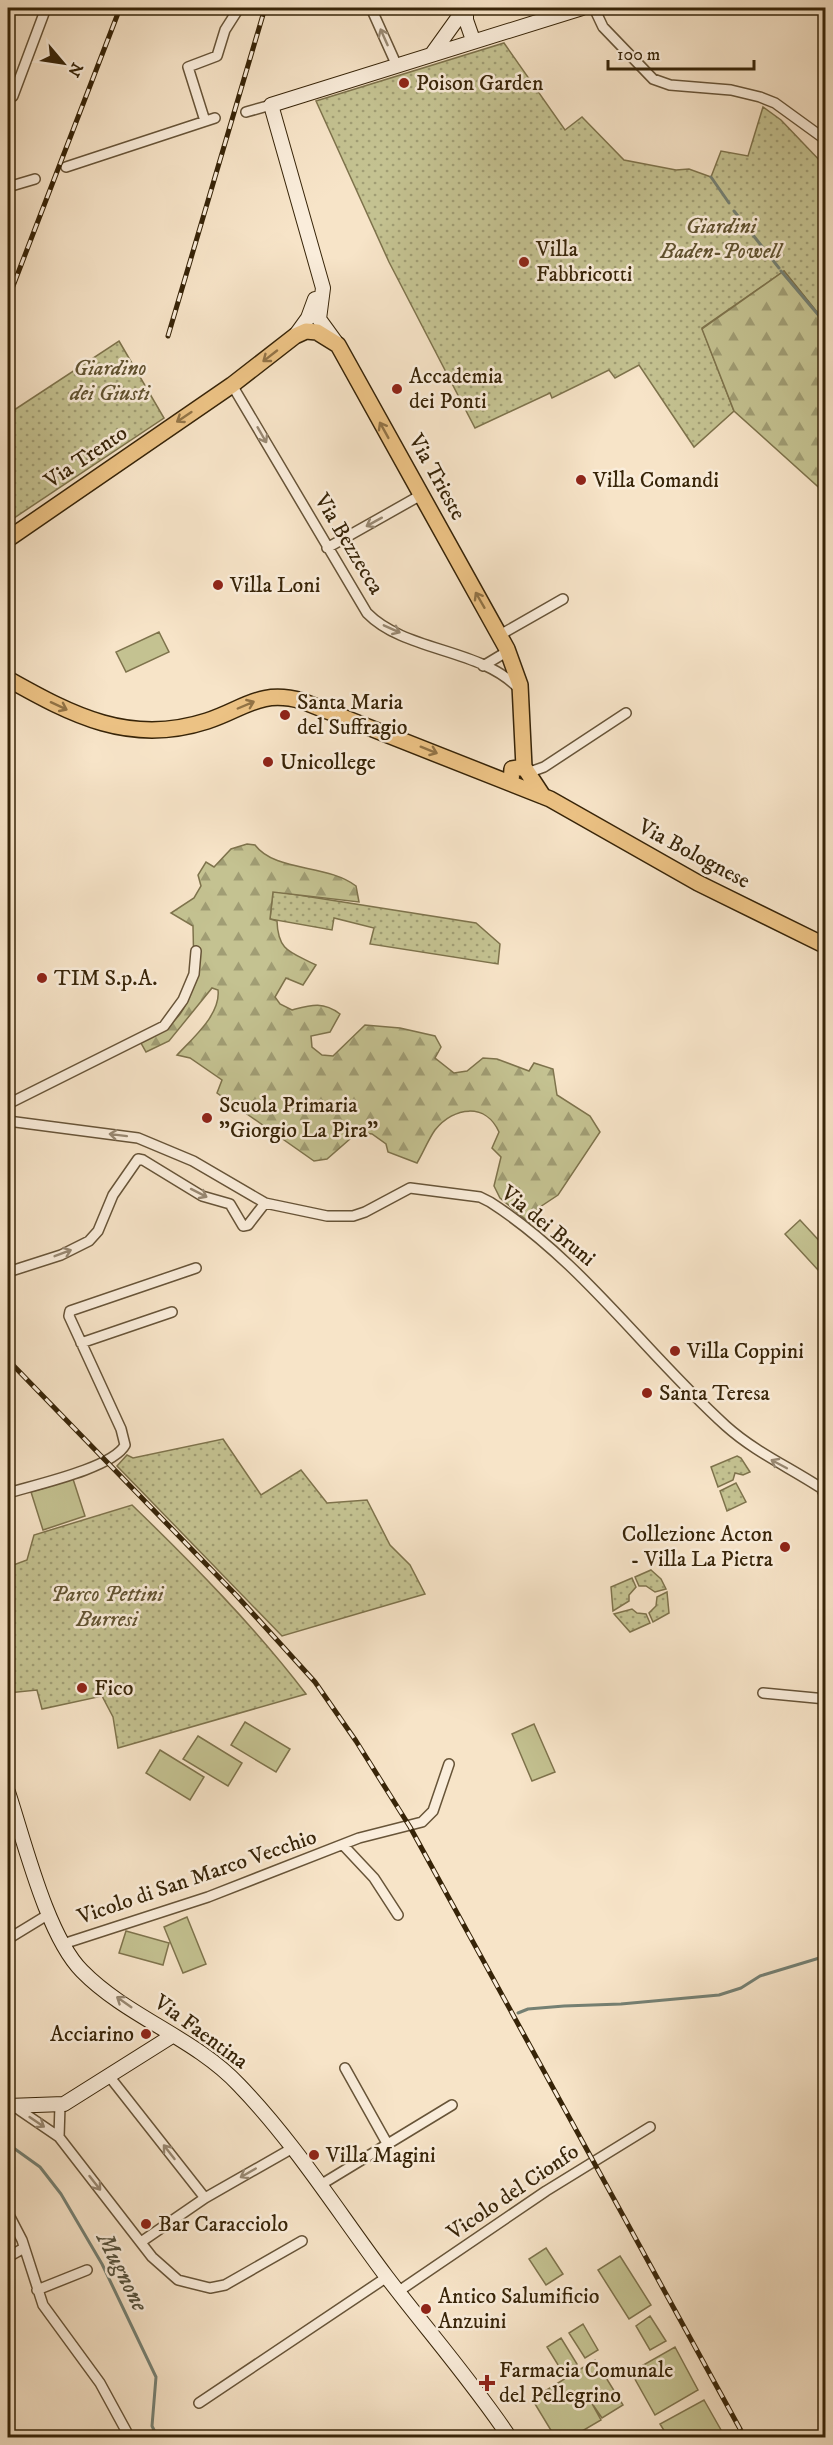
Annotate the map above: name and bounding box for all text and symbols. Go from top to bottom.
one-way arrow [377,28,389,46]
north arrow [33,33,93,93]
scale bar [608,33,754,71]
text: 100 m [617,44,660,66]
text: N [63,59,87,80]
place label: Poison Garden [416,70,544,97]
marker: Poison Garden [397,76,411,90]
park label: Giardini Baden-Powell [659,213,784,265]
place label: Villa Fabbricotti [535,236,633,288]
marker: Villa Fabbricotti [517,255,531,269]
one-way arrow [262,349,278,362]
park label: Giardino dei Giusti [69,355,151,407]
place label: Accademia dei Ponti [409,363,504,415]
marker: Accademia dei Ponti [390,382,404,396]
one-way arrow [176,411,193,423]
street label: Via Trento [39,419,133,495]
one-way arrow [378,422,390,439]
one-way arrow [256,426,268,443]
street label: Via Trieste [402,428,472,525]
place label: Villa Comandi [592,467,719,494]
marker: Villa Comandi [574,473,588,487]
street label: Via Bezzecca [308,488,390,600]
one-way arrow [366,516,383,528]
place label: Villa Loni [229,572,320,599]
marker: Villa Loni [211,578,225,592]
one-way arrow [474,592,486,609]
one-way arrow [383,624,401,636]
place label: Santa Maria del Suffragio [297,689,407,741]
one-way arrow [236,699,254,710]
one-way arrow [50,701,68,713]
marker: Santa Maria del Suffragio [278,708,292,722]
one-way arrow [419,745,438,756]
place label: Unicollege [280,749,376,776]
marker: Unicollege [261,755,275,769]
street label: Via Bolognese [632,813,755,895]
place label: TIM S.p.A. [54,965,158,992]
marker: TIM S.p.A. [35,971,49,985]
place label: Scuola Primaria "Giorgio La Pira" [219,1092,378,1144]
marker: Scuola Primaria "Giorgio La Pira" [200,1111,214,1125]
one-way arrow [108,1129,128,1140]
street label: Via dei Bruni [495,1179,601,1272]
one-way arrow [189,1188,207,1200]
one-way arrow [53,1247,72,1258]
place label: Villa Coppini [686,1338,804,1365]
marker: Villa Coppini [668,1344,682,1358]
place label: Santa Teresa [659,1380,771,1407]
marker: Santa Teresa [640,1386,654,1400]
one-way arrow [770,1458,788,1469]
place label: Collezione Acton - Villa La Pietra [622,1521,774,1573]
marker: Collezione Acton - Villa La Pietra [778,1540,792,1554]
park label: Parco Pettini Burresi [51,1581,164,1633]
place label: Fico [94,1675,133,1702]
marker: Fico [75,1681,89,1695]
street label: Vicolo di San Marco Vecchio [73,1823,320,1931]
street label: Via Faentina [148,1988,254,2076]
one-way arrow [116,1996,133,2008]
place label: Acciarino [50,2021,134,2048]
marker: Acciarino [139,2027,153,2041]
one-way arrow [28,2116,45,2128]
street label: Vicolo del Cionfo [441,2138,584,2246]
place label: Villa Magini [325,2142,436,2169]
one-way arrow [162,2144,175,2160]
marker: Villa Magini [307,2148,321,2162]
one-way arrow [240,2168,257,2180]
one-way arrow [89,2175,102,2191]
place label: Bar Caracciolo [158,2211,288,2238]
marker: Bar Caracciolo [139,2217,153,2231]
water label: Mugnone [89,2226,155,2317]
place label: Antico Salumificio Anzuini [438,2283,600,2335]
marker: Antico Salumificio Anzuini [419,2302,433,2316]
place label: Farmacia Comunale del Pellegrino [499,2357,673,2409]
marker: Farmacia Comunale del Pellegrino [480,2376,494,2390]

